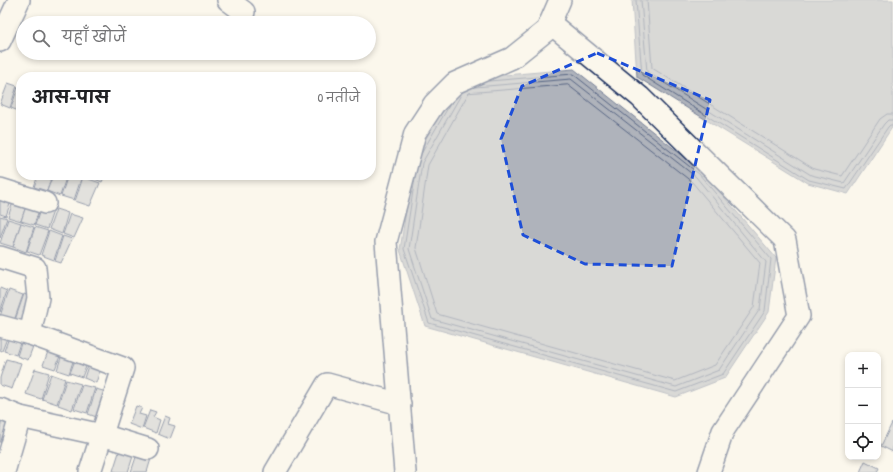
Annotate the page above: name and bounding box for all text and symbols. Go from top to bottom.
search box [16,16,376,60]
text: यहाँ खोजें [62,26,126,47]
icon: search [30,27,52,49]
text: आस-पास [32,85,110,108]
text: 0 नतीजे [317,88,360,106]
map controls [845,352,881,460]
button: + [845,352,881,388]
button: − [845,388,881,424]
button: locate [845,424,881,460]

